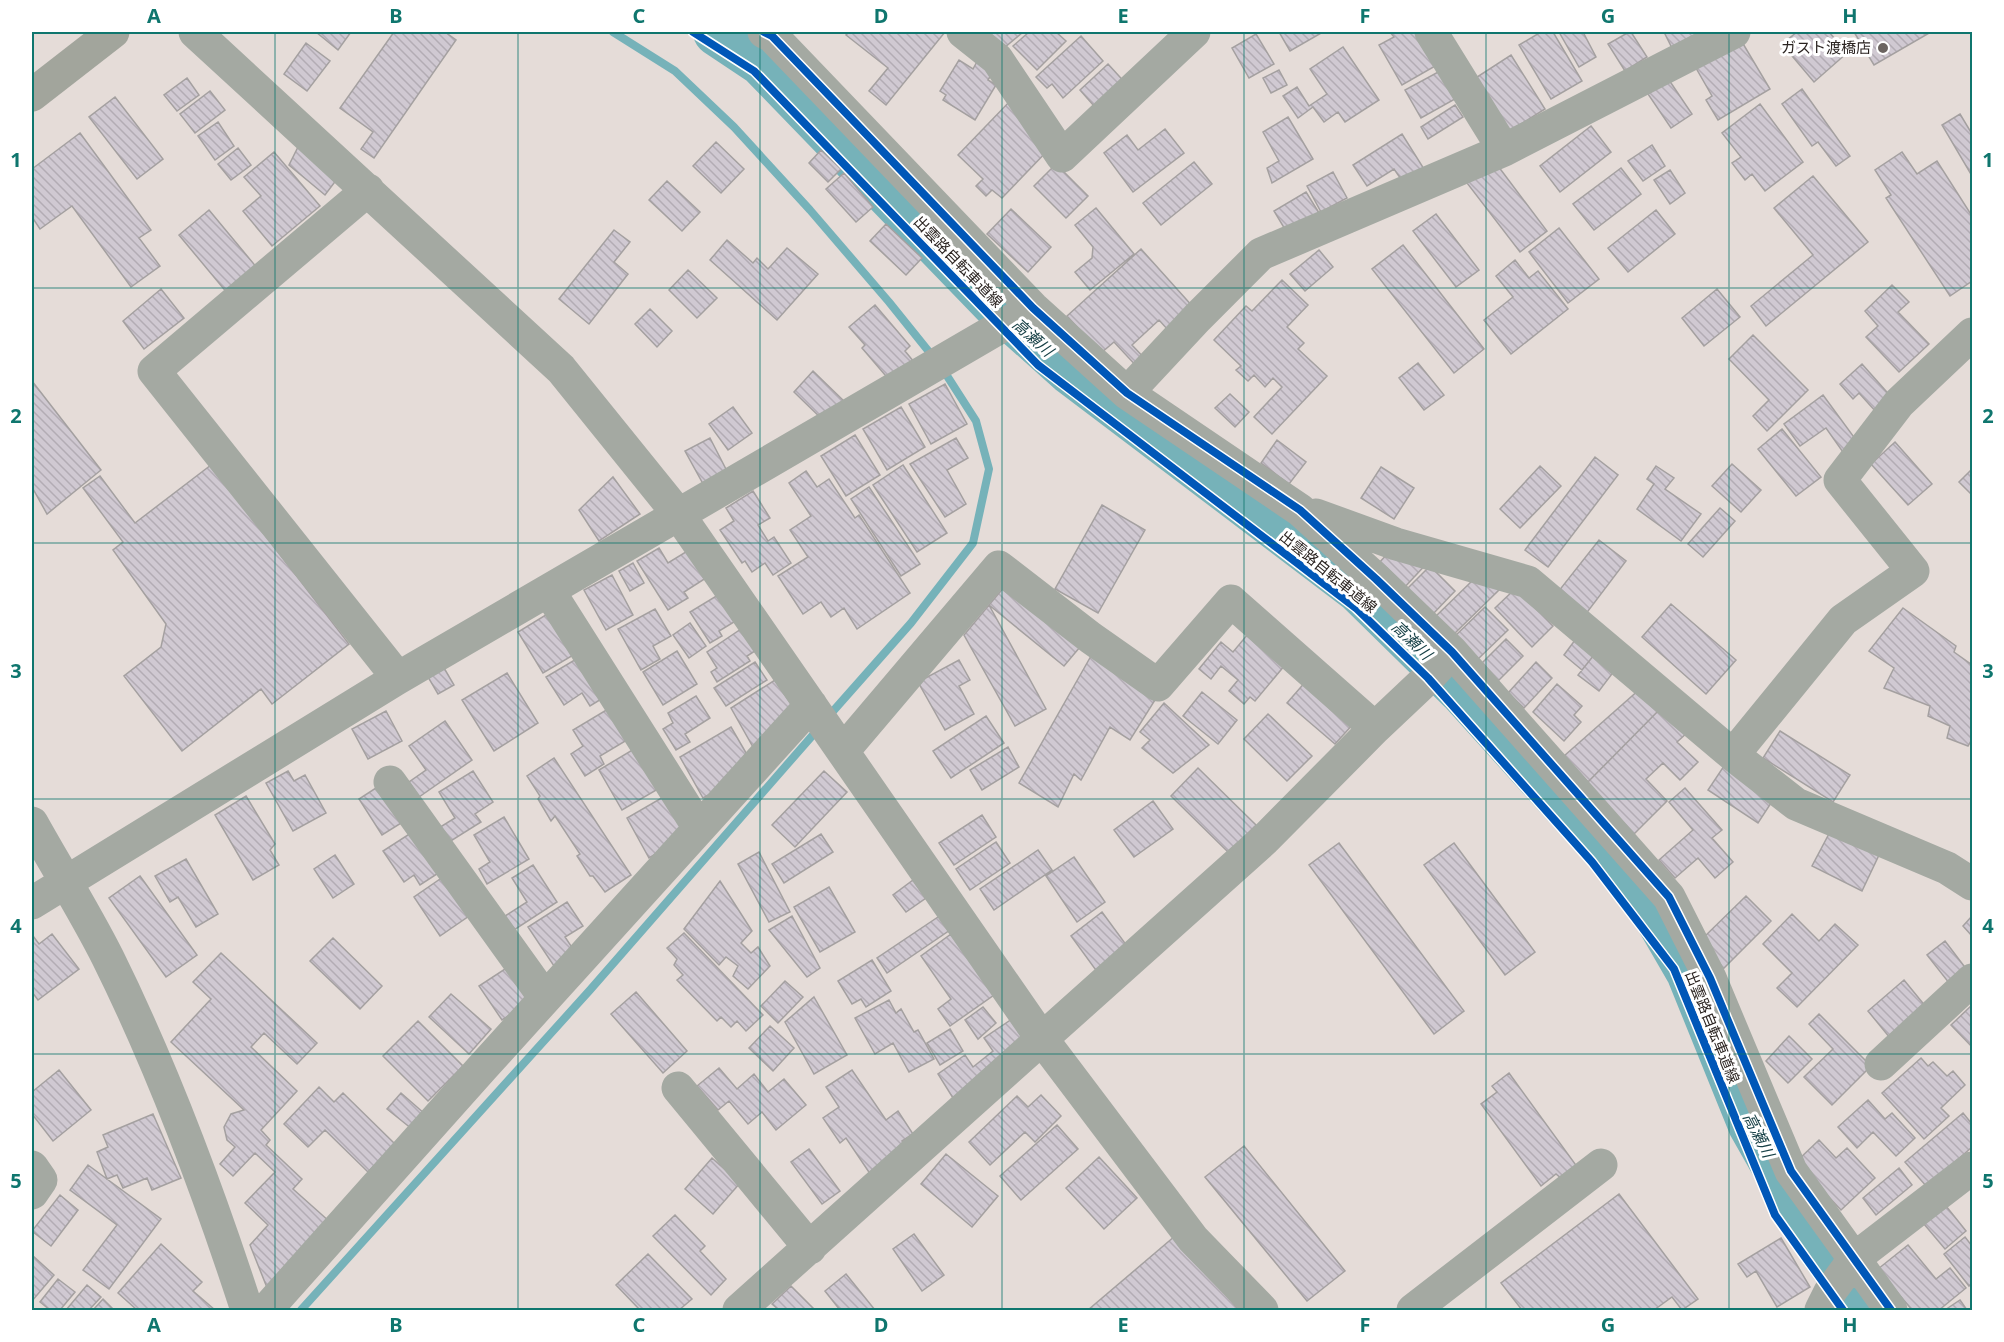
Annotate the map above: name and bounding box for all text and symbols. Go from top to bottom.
text: A [147,2,161,29]
text: B [389,2,403,29]
text: C [633,2,646,29]
text: D [874,2,888,29]
text: E [1117,2,1129,29]
text: F [1360,2,1370,29]
text: G [1601,2,1615,29]
text: H [1842,2,1858,29]
place label: ガスト渡橋店 [1781,37,1871,57]
marker: ガスト渡橋店 [1876,41,1890,55]
text: 1 [10,146,22,173]
text: 1 [1982,146,1994,173]
street label: 出雲路自転車道線 [910,211,1008,311]
water label: 高瀬川 [1008,313,1060,363]
text: 2 [10,402,22,429]
text: 2 [1982,402,1994,429]
street label: 出雲路自転車道線 [1276,526,1382,617]
water label: 高瀬川 [1387,615,1438,666]
text: 3 [10,657,22,684]
text: 3 [1982,657,1994,684]
text: 4 [10,912,22,939]
text: 4 [1982,912,1994,939]
street label: 出雲路自転車道線 [1681,967,1745,1086]
water label: 高瀬川 [1738,1109,1781,1163]
text: 5 [10,1167,22,1194]
text: 5 [1982,1167,1994,1194]
text: A [147,1311,161,1338]
text: B [389,1311,403,1338]
text: C [633,1311,646,1338]
text: D [874,1311,888,1338]
text: E [1117,1311,1129,1338]
text: F [1360,1311,1370,1338]
text: G [1601,1311,1615,1338]
text: H [1842,1311,1858,1338]

